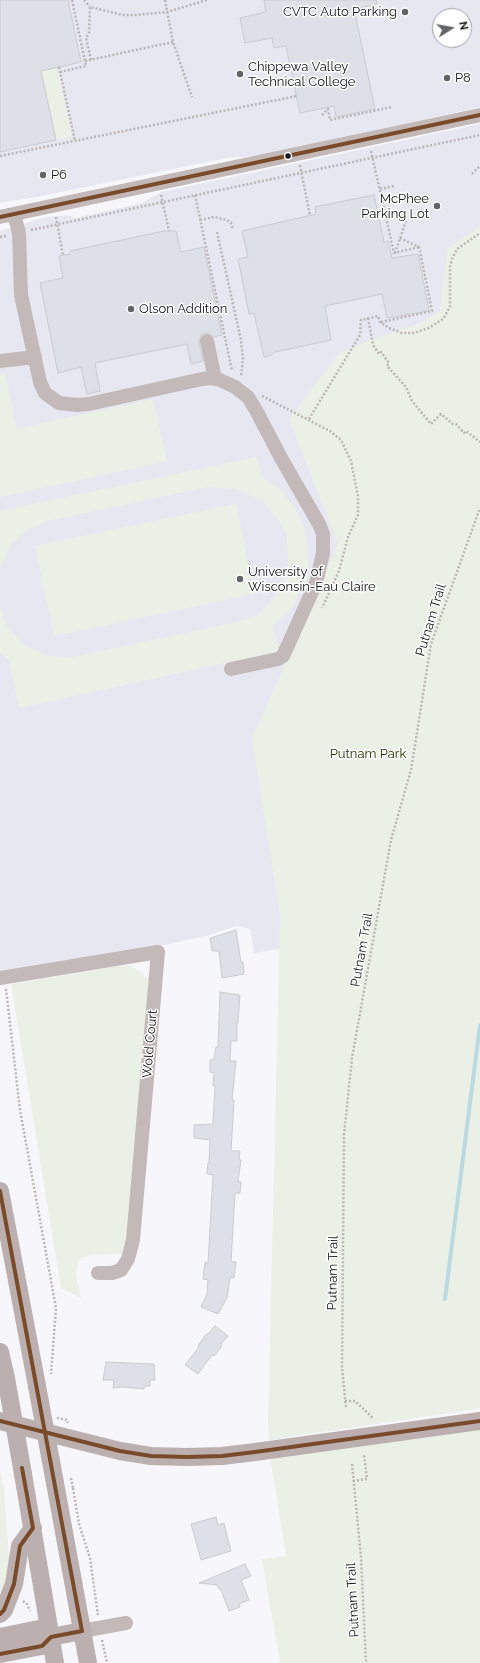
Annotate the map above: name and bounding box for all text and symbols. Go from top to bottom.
place label: CVTC Auto Parking [283,4,397,20]
marker: CVTC Auto Parking [400,7,410,17]
north arrow [432,8,472,48]
text: N [456,20,470,31]
place label: Chippewa Valley Technical College [248,59,355,90]
marker: Chippewa Valley Technical College [235,69,245,79]
place label: P8 [455,70,471,86]
marker: P8 [442,73,452,83]
unlabelled marker [283,151,293,161]
place label: P6 [51,167,67,183]
marker: P6 [38,170,48,180]
place label: McPhee Parking Lot [361,191,429,222]
marker: McPhee Parking Lot [432,201,442,211]
place label: Olson Addition [139,301,227,317]
marker: Olson Addition [126,304,136,314]
place label: University of Wisconsin-Eau Claire [248,564,376,595]
marker: University of Wisconsin-Eau Claire [235,574,245,584]
street label: Putnam Trail [413,582,449,658]
park label: Putnam Park [330,746,406,762]
street label: Putnam Trail [348,912,376,988]
street label: Wold Court [139,1009,161,1079]
street label: Putnam Trail [325,1235,341,1311]
street label: Putnam Trail [343,1562,363,1638]

